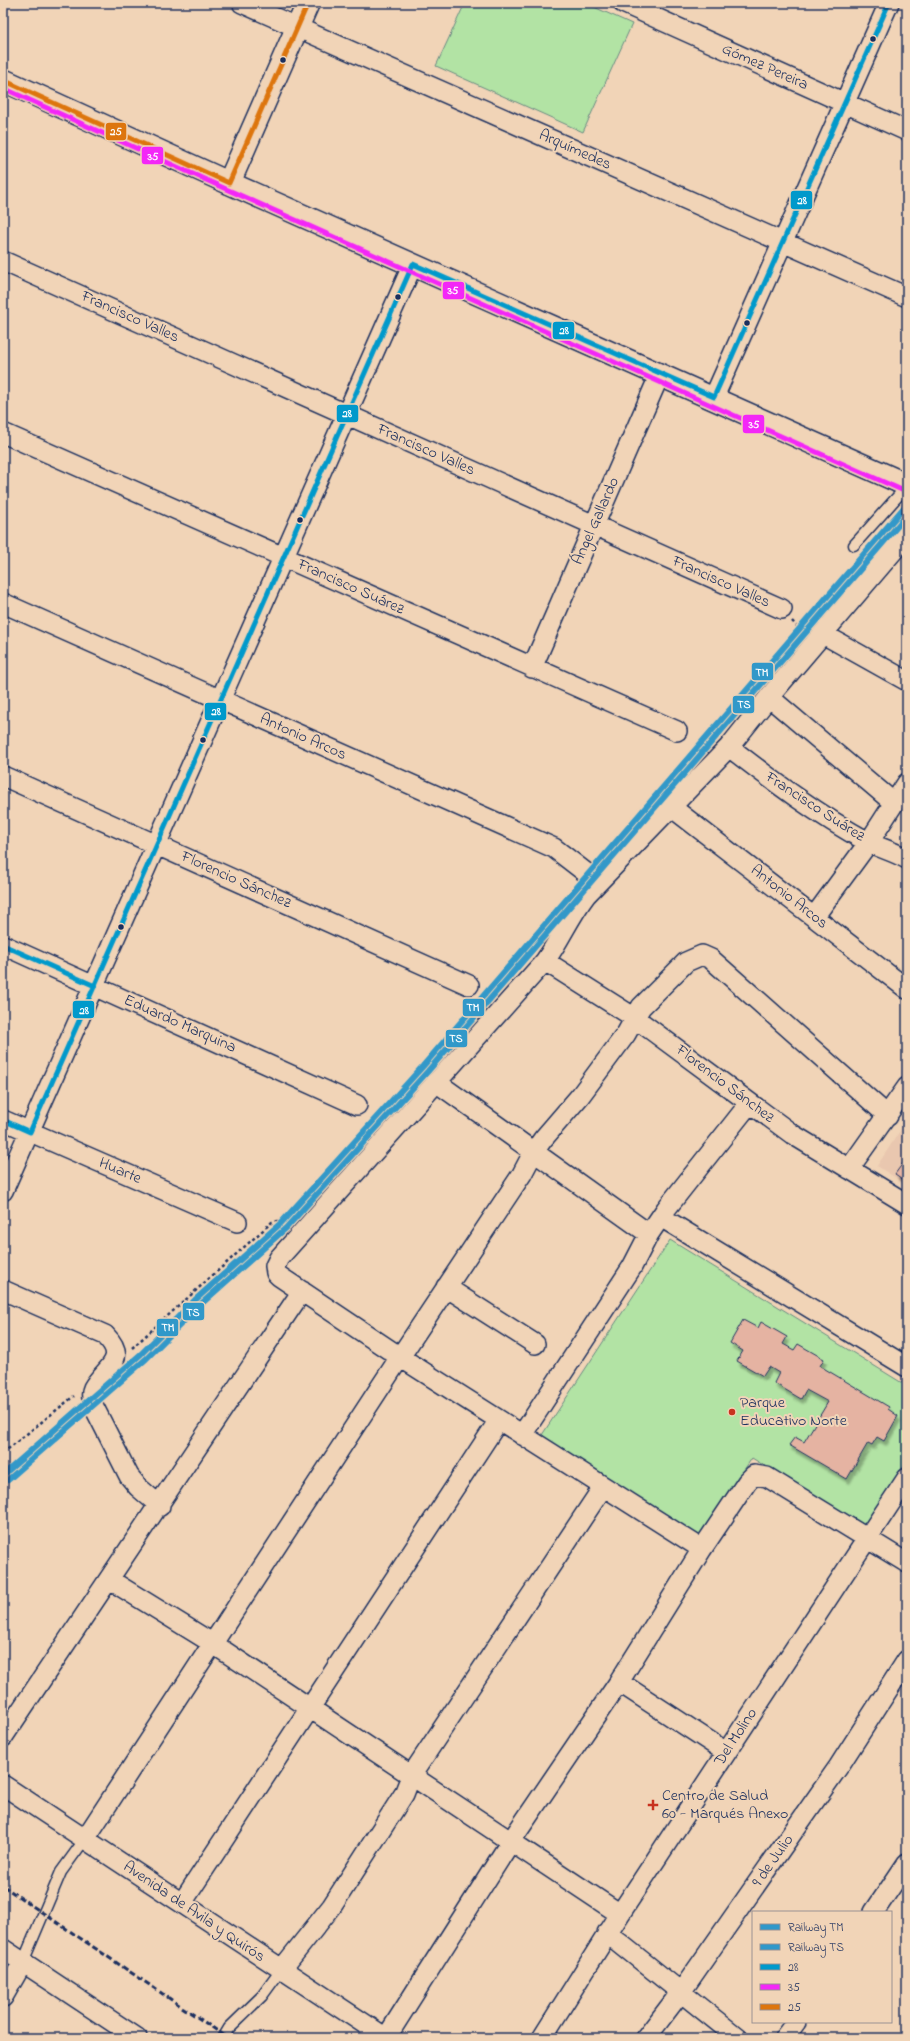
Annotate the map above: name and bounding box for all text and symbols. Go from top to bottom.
unlabelled marker [868,34,878,44]
street label: Gómez Pereira [718,37,812,97]
unlabelled marker [278,55,288,65]
line badge: 25 [105,122,127,141]
street label: Arquímedes [535,123,615,177]
text: 25 [109,124,123,140]
line badge: 35 [141,146,164,165]
text: 35 [147,149,159,165]
line badge: 28 [790,190,813,210]
text: 28 [796,193,808,209]
line badge: 35 [442,281,465,300]
text: 35 [447,283,459,299]
street label: Francisco Valles [76,284,183,349]
unlabelled marker [393,292,403,302]
unlabelled marker [742,318,752,328]
line badge: 28 [552,321,575,340]
text: 28 [558,323,570,339]
line badge: 28 [336,404,359,423]
text: 28 [341,406,353,422]
line badge: 35 [742,414,765,434]
street label: Francisco Valles [372,417,479,482]
text: 35 [748,417,760,433]
street label: Ángel Gallardo [566,473,626,569]
unlabelled marker [295,515,305,525]
street label: Francisco Valles [667,549,774,614]
street label: Francisco Suárez [293,552,408,621]
line badge: TM [751,662,774,681]
text: TM [756,665,769,681]
line badge: TS [732,695,755,714]
text: TS [737,697,751,713]
line badge: 28 [204,702,227,721]
text: 28 [210,704,222,720]
street label: Antonio Arcos [256,707,350,767]
unlabelled marker [198,735,208,745]
street label: Francisco Suárez [760,765,870,848]
street label: Florencio Sánchez [176,845,295,915]
street label: Antonio Arcos [745,859,833,935]
unlabelled marker [116,922,126,932]
street label: Eduardo Marquina [120,988,240,1060]
line badge: TM [462,998,485,1017]
line badge: 28 [72,1000,95,1019]
text: TM [467,1000,480,1016]
text: 28 [78,1003,90,1019]
line badge: TS [445,1029,468,1048]
text: TS [449,1031,463,1047]
street label: Florencio Sánchez [670,1038,780,1129]
street label: Huarte [95,1151,146,1191]
line badge: TS [182,1302,205,1321]
text: TS [186,1305,200,1321]
line badge: TM [156,1318,179,1337]
text: TM [162,1320,175,1336]
place label: Parque Educativo Norte [740,1391,848,1433]
marker: Parque Educativo Norte [727,1407,737,1417]
street label: Del Molino [708,1703,764,1772]
place label: Centro de Salud 60 - Marqués Anexo [662,1784,788,1826]
marker: Centro de Salud 60 - Marqués Anexo [647,1799,659,1811]
street label: 9 de Julio [746,1830,800,1892]
street label: Avenida de Avila y Quirós [118,1855,270,1969]
legend [752,1911,892,2023]
text: Railway TM [788,1919,843,1938]
text: Railway TS [788,1939,844,1958]
text: 28 [788,1959,799,1977]
text: 35 [788,1979,800,1997]
text: 25 [788,1999,801,2017]

